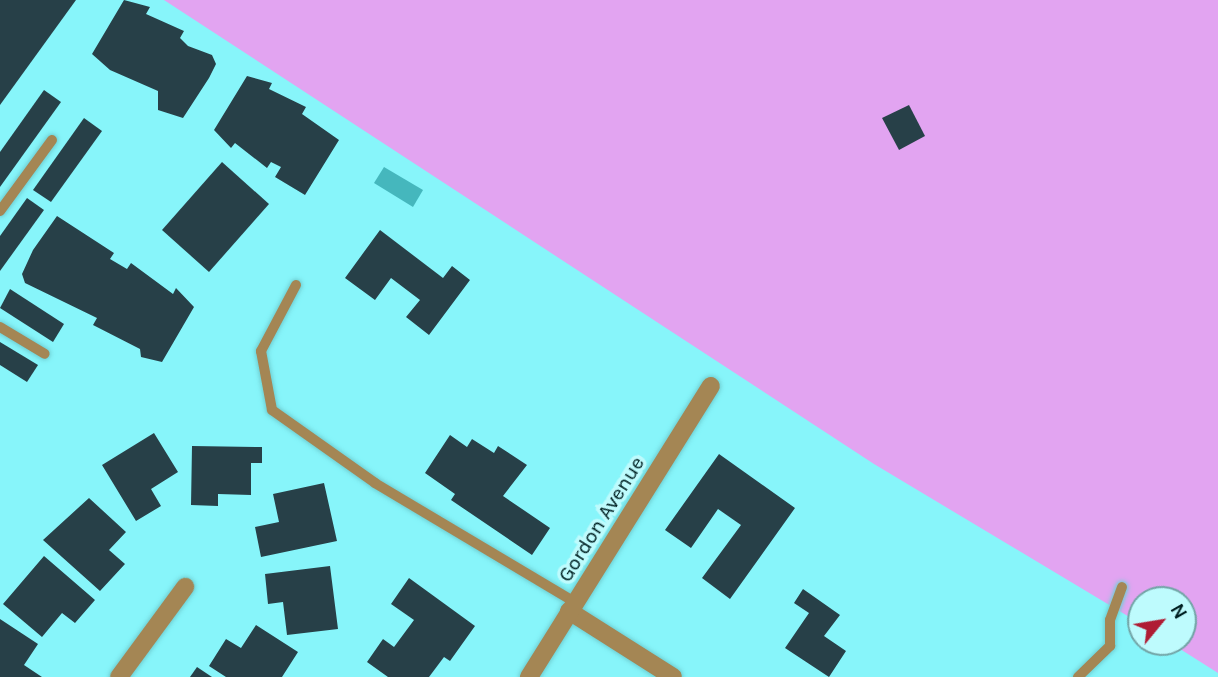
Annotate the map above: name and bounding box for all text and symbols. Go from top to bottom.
street label: Gordon Avenue [552,452,650,586]
north arrow [1127,586,1197,656]
text: N [1166,600,1191,623]

